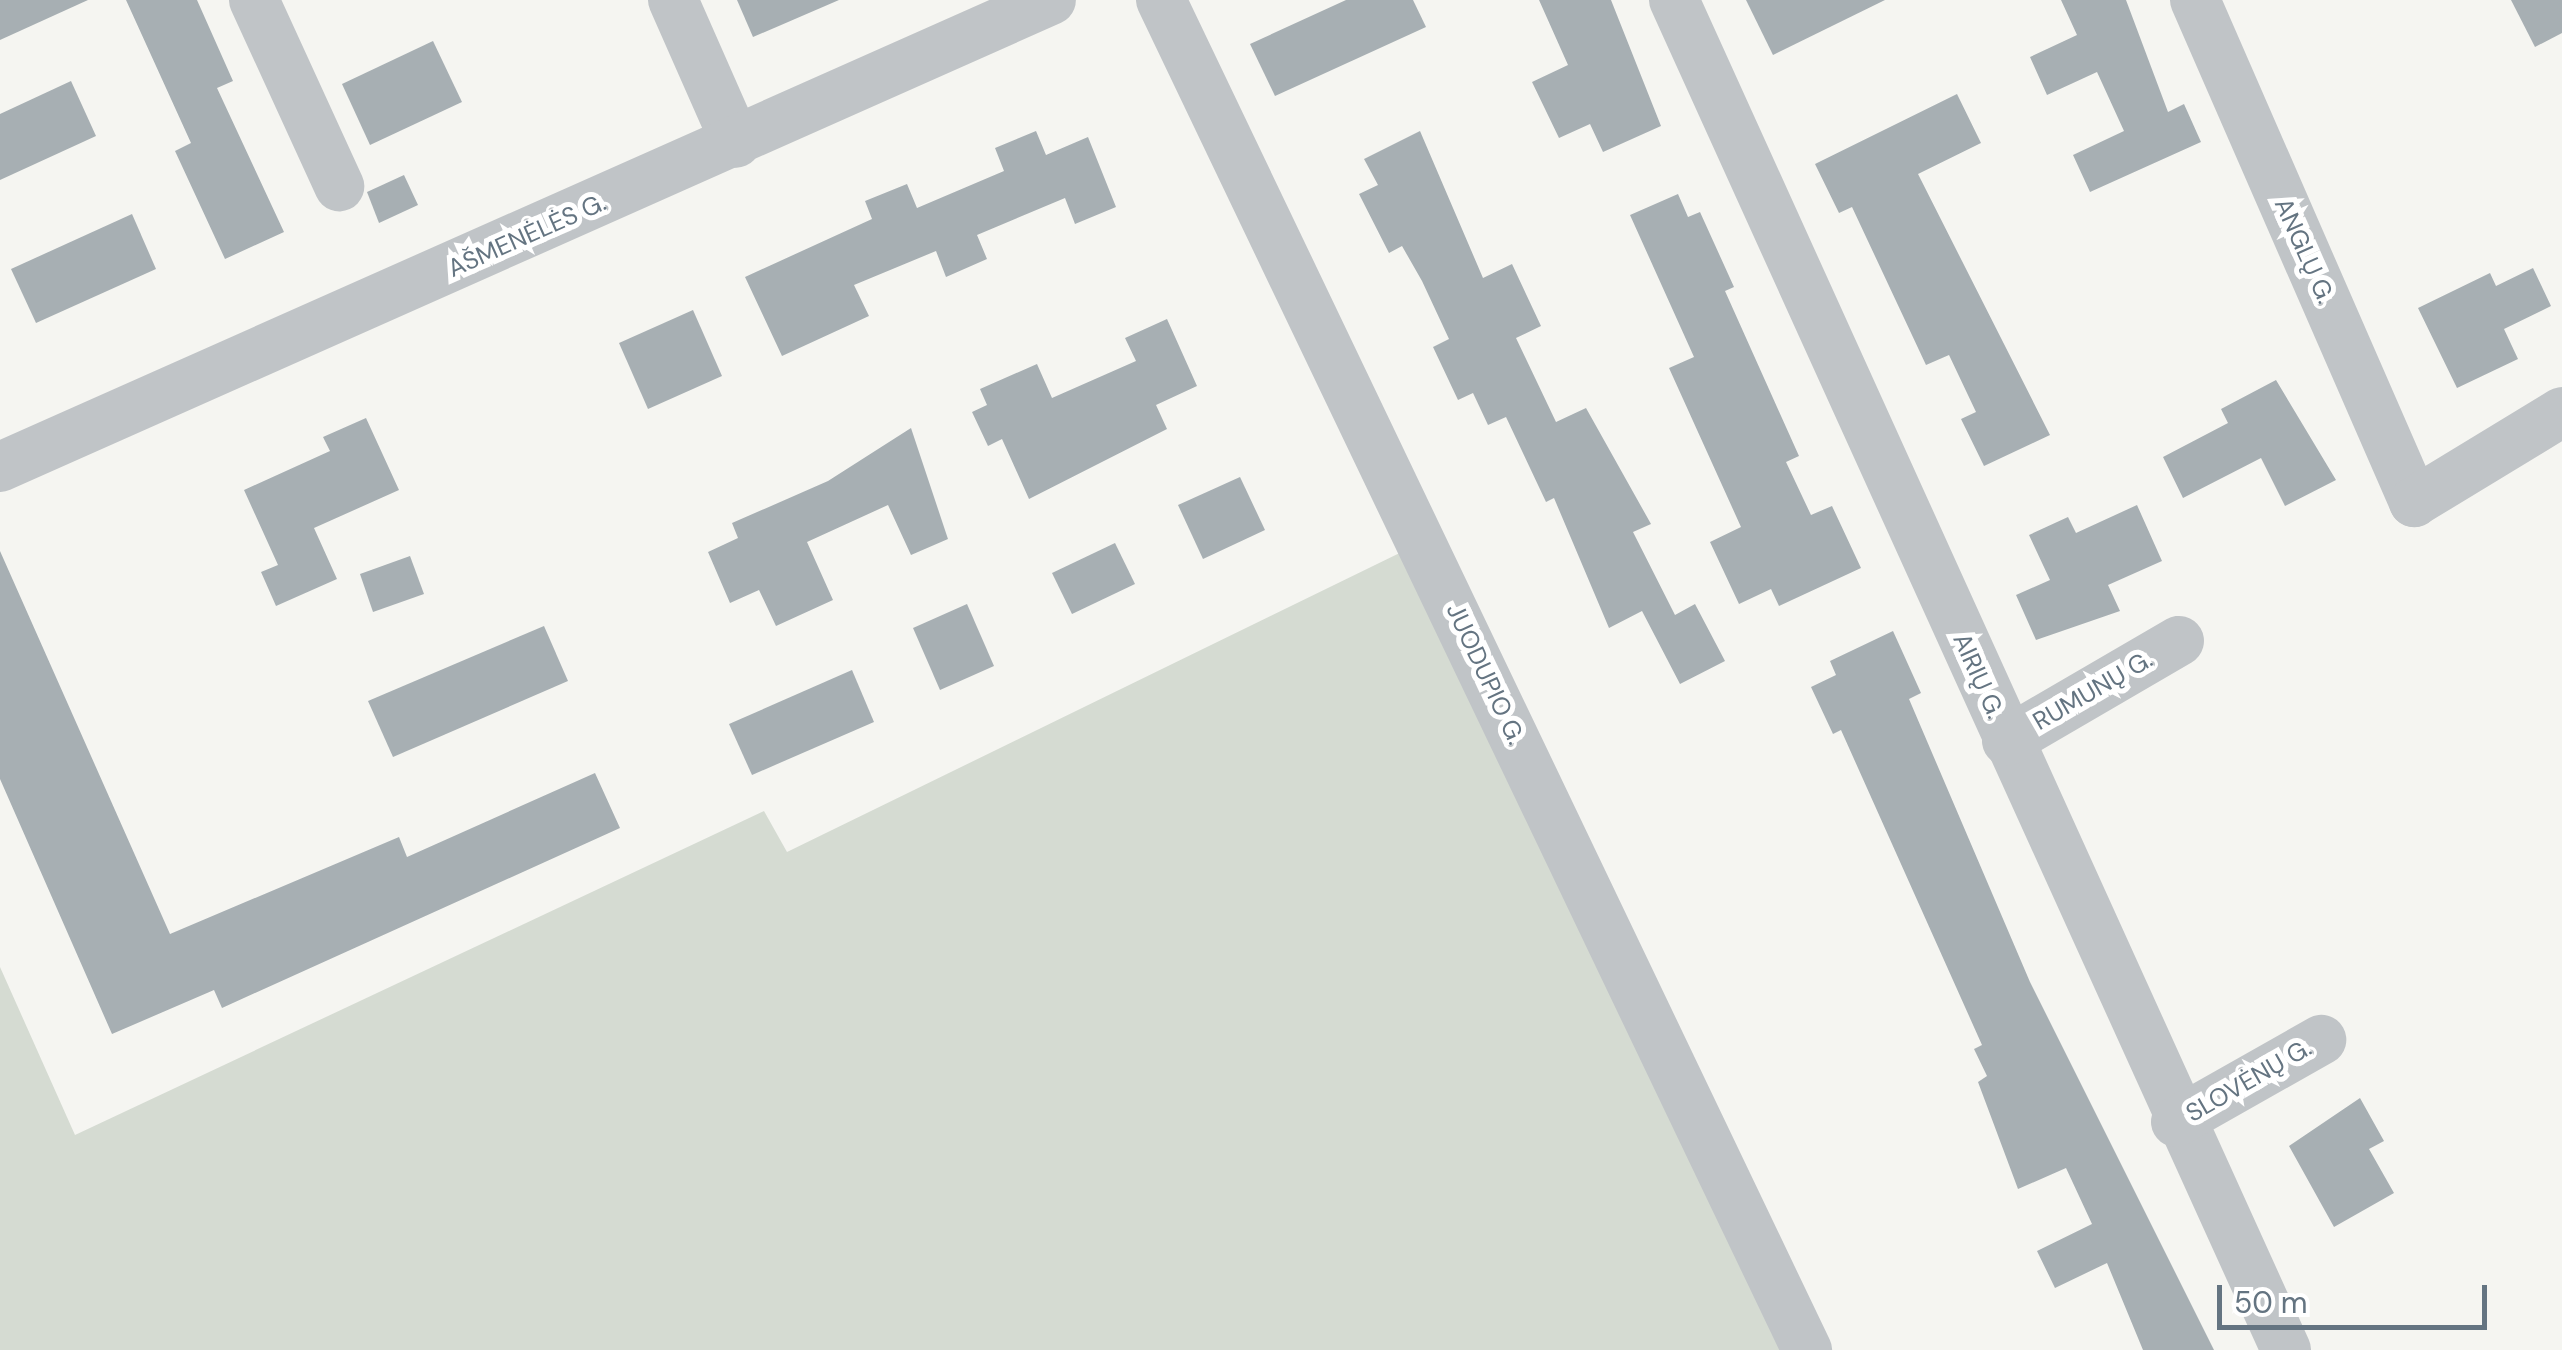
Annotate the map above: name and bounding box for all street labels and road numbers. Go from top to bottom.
street label: AŠMENĖLĖS G. [443,188,611,284]
street label: ANGLŲ G. [2267,194,2341,308]
street label: JUODUPIO G. [1439,599,1531,749]
street label: AIRIŲ G. [1946,629,2010,723]
street label: RUMUNŲ G. [2028,645,2158,737]
street label: SLOVĖNŲ G. [2181,1033,2317,1129]

